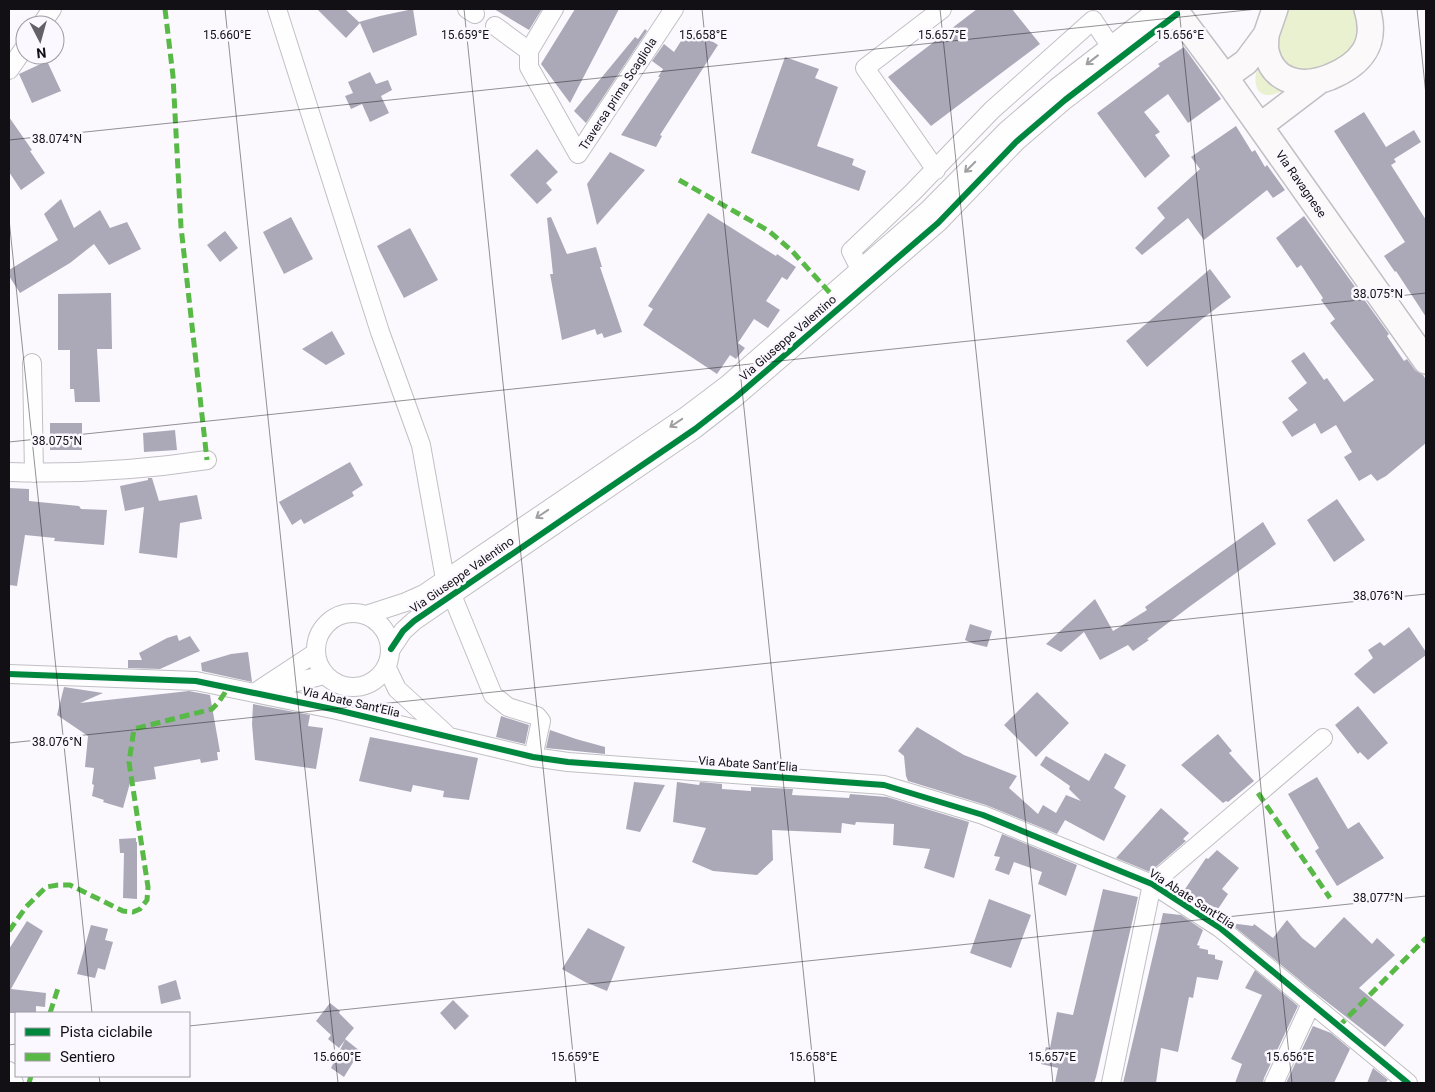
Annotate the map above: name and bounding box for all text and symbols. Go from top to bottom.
north arrow [15,15,65,65]
text: 15.660°E [203,28,251,42]
text: 15.659°E [441,28,489,42]
text: 15.658°E [679,28,727,42]
text: 15.657°E [918,28,966,42]
text: 15.656°E [1156,28,1204,42]
street label: Traversa prima Scagliola [576,35,660,153]
text: N [36,44,47,61]
one-way arrow [1086,54,1099,65]
text: 38.074°N [32,132,82,146]
street label: Via Ravagnese [1273,148,1329,220]
one-way arrow [965,161,977,173]
text: 38.075°N [1353,287,1403,301]
street label: Via Giuseppe Valentino [737,292,839,384]
one-way arrow [669,418,683,428]
text: 38.075°N [32,434,82,448]
one-way arrow [535,509,549,519]
street label: Via Giuseppe Valentino [407,534,517,616]
text: 38.076°N [1353,589,1403,603]
street label: Via Abate Sant'Elia [301,684,401,720]
text: 38.076°N [32,735,82,749]
street label: Via Abate Sant'Elia [698,754,798,774]
street label: Via Abate Sant'Elia [1146,866,1238,932]
text: 38.077°N [1353,891,1403,905]
legend [15,1012,190,1077]
text: Pista ciclabile [60,1023,153,1041]
text: Sentiero [60,1048,115,1066]
text: 15.660°E [313,1050,361,1064]
text: 15.659°E [551,1050,599,1064]
text: 15.658°E [789,1050,837,1064]
text: 15.657°E [1028,1050,1076,1064]
text: 15.656°E [1266,1050,1314,1064]

